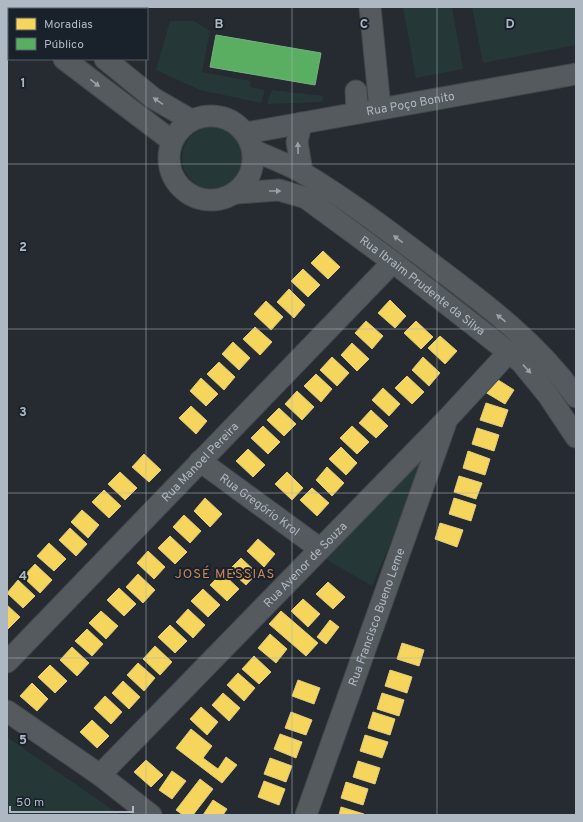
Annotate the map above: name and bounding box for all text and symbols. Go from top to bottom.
legend [8,8,148,60]
text: Moradias [44,17,93,33]
text: B [215,17,224,33]
text: C [360,17,368,33]
text: D [505,17,515,33]
text: Público [44,37,84,53]
text: 1 [20,76,26,92]
one-way arrow [89,79,100,87]
street label: Rua Poço Bonito [365,89,456,120]
one-way arrow [152,97,163,105]
one-way arrow [295,141,301,154]
one-way arrow [269,188,282,194]
street label: Rua Ibraim Prudente da Silva [356,233,488,340]
one-way arrow [393,235,404,243]
text: 2 [19,240,27,256]
one-way arrow [496,314,506,323]
one-way arrow [522,364,532,374]
text: 3 [19,405,27,421]
street label: Rua Manoel Pereira [159,419,243,506]
street label: Rua Gregório Krol [216,471,303,540]
street label: Rua Avenor de Souza [261,519,351,611]
street label: Rua Francisco Bueno Leme [345,546,409,689]
district label: JOSÉ MESSIAS [175,565,275,583]
text: 4 [19,569,27,585]
text: 5 [19,733,27,749]
scale bar [10,788,133,814]
text: 50 m [16,795,44,811]

